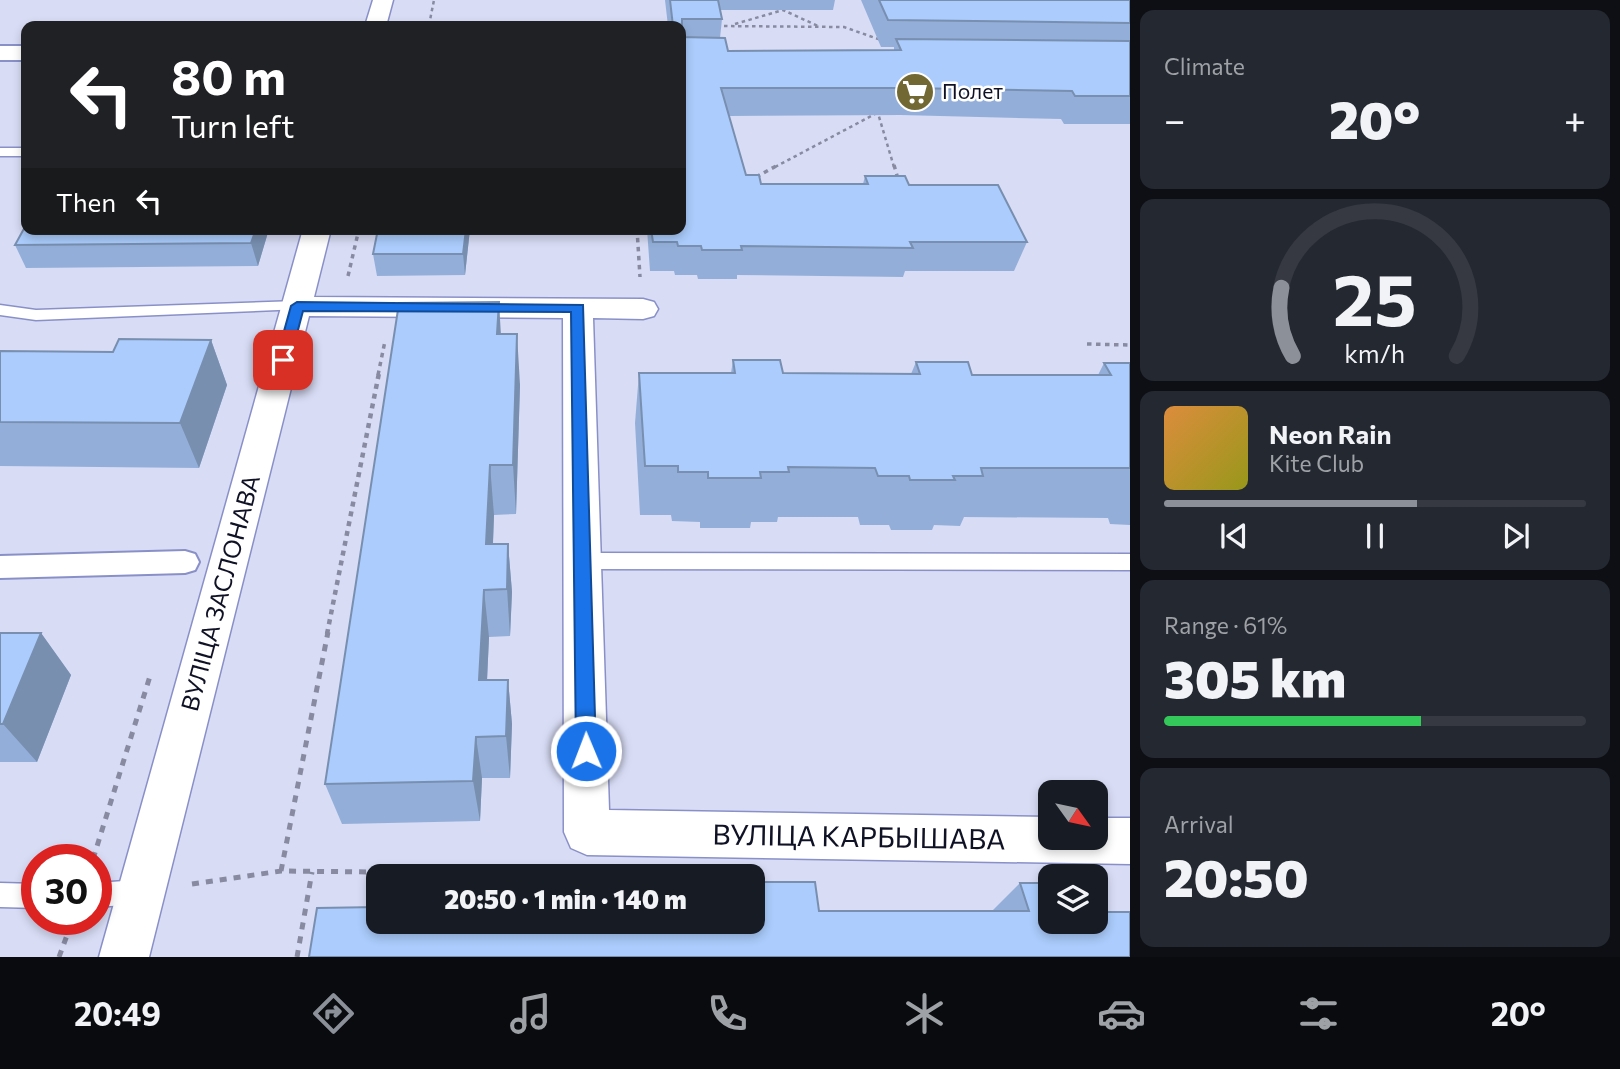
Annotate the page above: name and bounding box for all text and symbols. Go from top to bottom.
text: 80 m [171,45,286,105]
icon: left [56,49,147,140]
text: Climate [1164,52,1245,80]
supermarket icon: Полет [894,71,936,113]
place label: Полет [942,78,1003,103]
text: 20° [1329,86,1420,150]
text: − [1164,95,1186,142]
text: + [1564,95,1586,142]
text: Turn left [171,105,295,145]
icon: left [130,182,168,220]
text: Then [56,186,116,217]
text: 25 [1333,252,1417,341]
pin [253,330,313,390]
text: km/h [1345,338,1405,368]
icon: arrive [264,341,302,379]
text: Neon Rain [1269,418,1392,449]
text: Kite Club [1269,449,1364,477]
street label: ВУЛІЦА ЗАСЛОНАВА [174,471,265,714]
icon: previous [1215,517,1253,555]
icon: pause [1356,517,1394,555]
icon: next [1497,517,1535,555]
text: Range · 61% [1164,611,1287,639]
text: 305 km [1164,645,1346,709]
position arrow [549,714,623,788]
north arrow [1038,780,1108,850]
map controls [1038,780,1108,934]
text: Arrival [1164,810,1234,838]
street label: ВУЛІЦА КАРБЫШАВА [712,816,1006,856]
speed limit sign: 30 [21,844,112,935]
text: 20:50 [1164,844,1309,908]
button: layers [1038,864,1108,934]
text: 20:50 · 1 min · 140 m [444,883,687,914]
icon: directions [309,989,358,1038]
icon: music [506,989,555,1038]
icon: phone [703,989,752,1038]
icon: climate [900,989,949,1038]
icon: car [1097,989,1146,1038]
icon: filters [1294,989,1343,1038]
text: 20:49 [74,993,161,1033]
text: 20° [1491,993,1546,1033]

